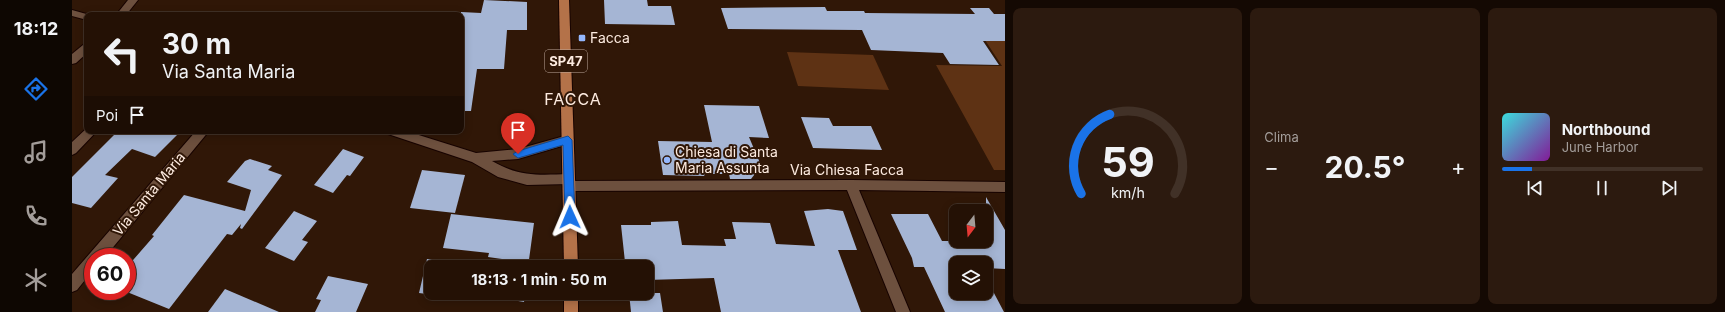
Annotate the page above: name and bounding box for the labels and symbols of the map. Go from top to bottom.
place label: Facca [590,29,630,46]
marker: Facca [577,33,587,43]
road number: SP47 [545,50,587,72]
district label: FACCA [544,89,602,109]
pin [501,113,535,154]
place label: Chiesa di Santa Maria Assunta [675,143,778,176]
street label: Via Santa Maria [109,149,188,239]
marker: Chiesa di Santa Maria Assunta [662,155,672,165]
street label: Via Chiesa Facca [790,161,904,178]
position arrow [549,196,591,238]
north arrow [949,204,993,248]
speed limit sign: 60 [84,248,136,300]

